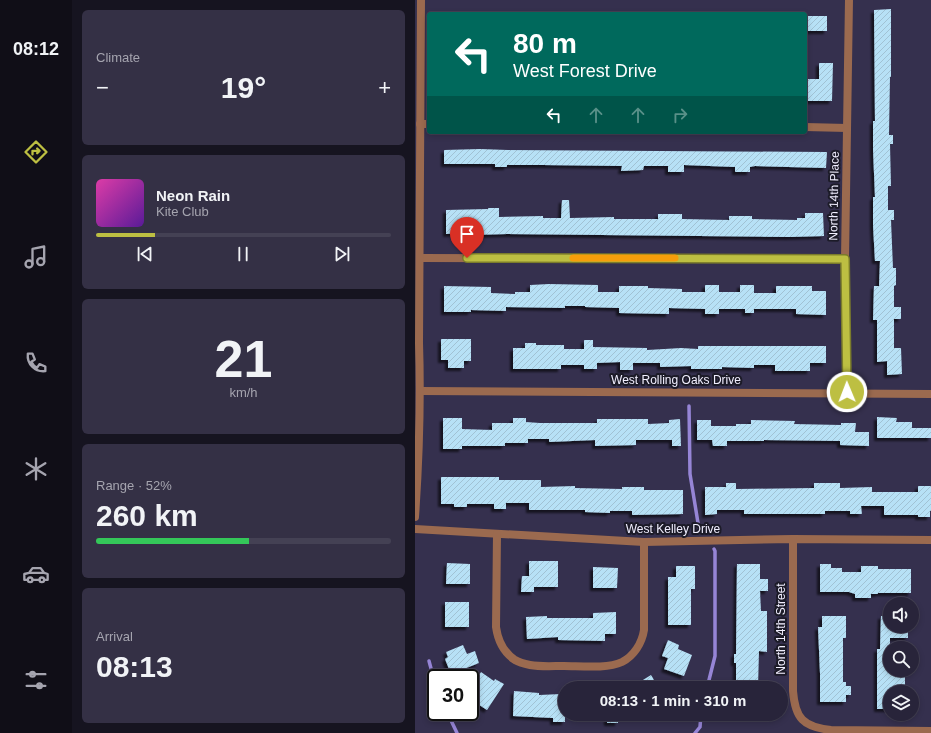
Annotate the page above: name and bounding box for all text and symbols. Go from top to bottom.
icon: left [447,28,499,80]
text: 80 m [513,28,577,59]
text: 08:12 [13,39,59,59]
text: Climate [96,50,140,65]
text: West Forest Drive [513,61,657,81]
text: 19° [221,71,266,104]
text: − [96,75,109,100]
text: + [378,75,391,100]
icon: left [543,104,565,126]
icon: ahead [585,104,607,126]
icon: ahead [627,104,649,126]
icon: right [669,104,691,126]
icon: directions [22,138,50,166]
street label: North 14th Place [826,151,842,241]
text: Neon Rain [156,187,230,204]
text: Kite Club [156,204,209,219]
pin [450,217,484,258]
icon: arrive [456,223,478,245]
icon: music [22,243,50,271]
icon: previous [134,243,156,265]
icon: pause [232,243,254,265]
icon: next [331,243,353,265]
text: 21 [215,330,272,388]
icon: phone [22,349,50,377]
position arrow [826,371,868,413]
street label: West Rolling Oaks Drive [611,373,741,387]
text: km/h [229,385,258,400]
icon: climate [22,455,50,483]
text: Range · 52% [96,478,172,493]
text: 260 km [96,499,198,532]
street label: West Kelley Drive [626,522,721,536]
icon: car [22,560,50,588]
street label: North 14th Street [774,583,788,675]
map controls [883,597,919,721]
button: sound [883,597,919,633]
text: Arrival [96,629,133,644]
button: search [883,641,919,677]
text: 08:13 [96,650,173,683]
icon: filters [22,666,50,694]
speed limit sign: 30 [427,669,479,721]
button: layers [883,685,919,721]
text: 08:13 · 1 min · 310 m [600,692,746,709]

